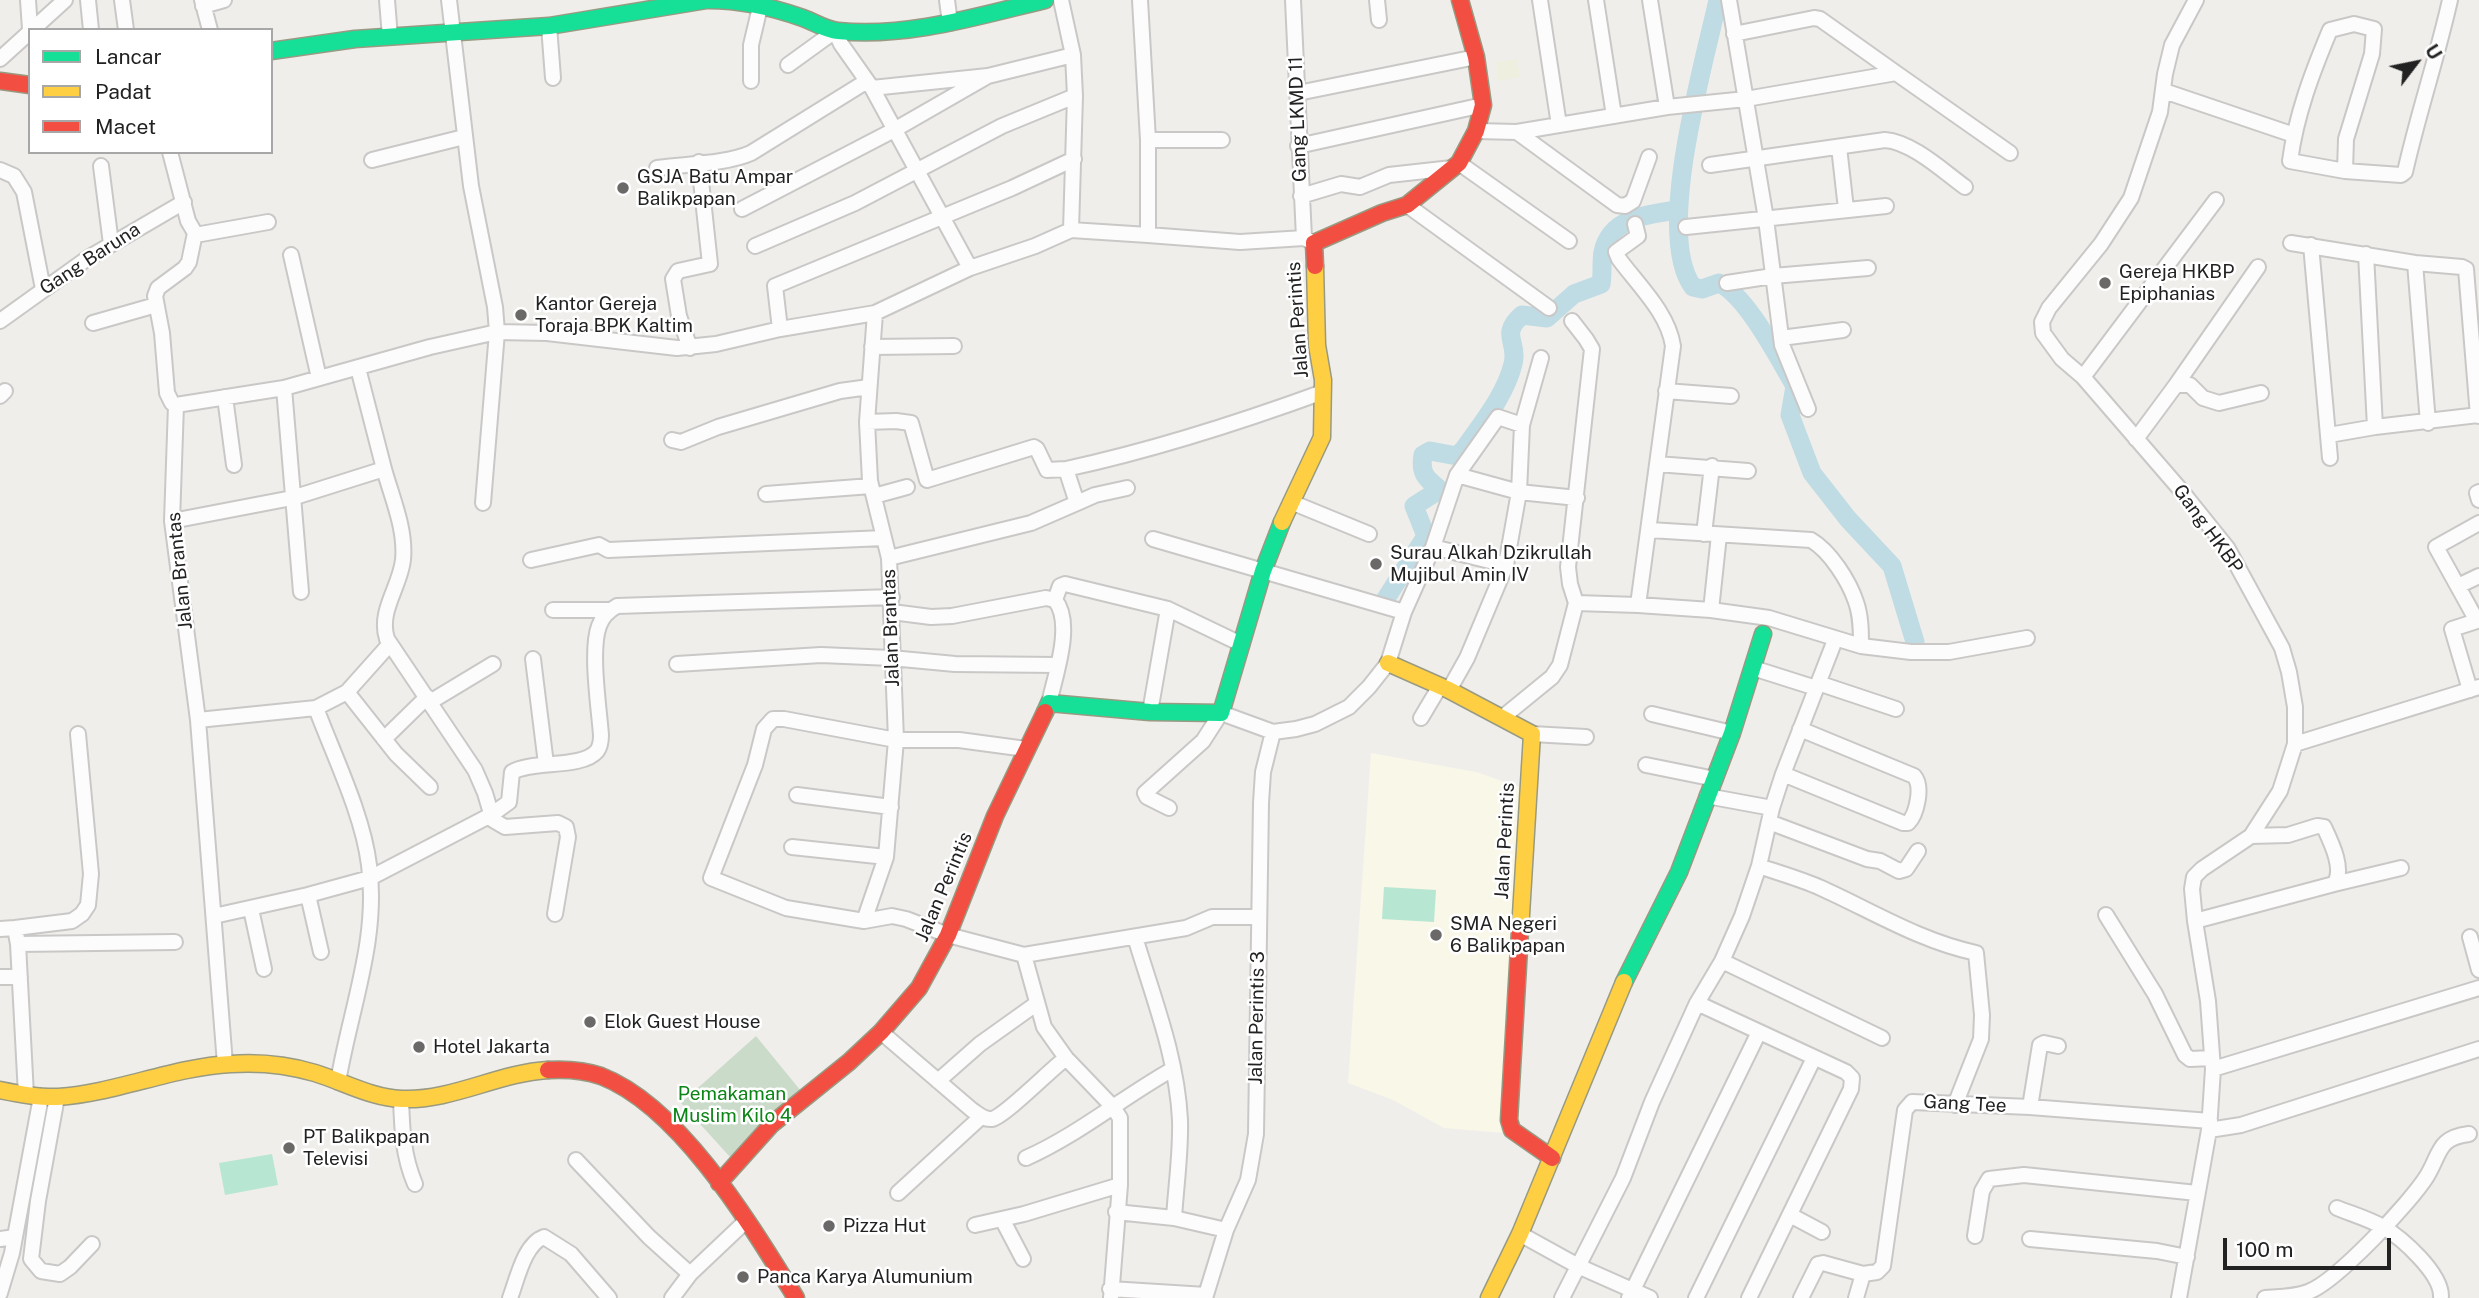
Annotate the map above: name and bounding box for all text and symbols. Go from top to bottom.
legend [28,28,273,154]
north arrow [2381,28,2451,98]
text: U [2421,40,2447,64]
text: Lancar [95,44,162,69]
street label: Gang LKMD 11 [1284,56,1312,182]
text: Padat [95,79,152,104]
text: Macet [95,114,156,139]
place label: GSJA Batu Ampar Balikpapan [637,166,793,210]
marker: GSJA Batu Ampar Balikpapan [615,180,631,196]
street label: Gang Baruna [36,218,144,300]
street label: Jalan Perintis [1283,261,1313,379]
place label: Gereja HKBP Epiphanias [2119,261,2234,305]
marker: Gereja HKBP Epiphanias [2097,275,2113,291]
place label: Kantor Gereja Toraja BPK Kaltim [535,293,693,337]
marker: Kantor Gereja Toraja BPK Kaltim [513,307,529,323]
street label: Gang HKBP [2168,480,2248,578]
street label: Jalan Brantas [163,511,197,631]
place label: Surau Alkah Dzikrullah Mujibul Amin IV [1390,542,1592,586]
marker: Surau Alkah Dzikrullah Mujibul Amin IV [1368,556,1384,572]
street label: Jalan Brantas [878,569,904,687]
street label: Jalan Perintis [1491,782,1519,900]
street label: Jalan Perintis [911,829,977,945]
place label: SMA Negeri 6 Balikpapan [1450,913,1565,957]
marker: SMA Negeri 6 Balikpapan [1428,927,1444,943]
street label: Jalan Perintis 3 [1244,951,1270,1085]
place label: Elok Guest House [604,1011,760,1033]
marker: Elok Guest House [582,1014,598,1030]
place label: Hotel Jakarta [433,1036,550,1058]
marker: Hotel Jakarta [411,1039,427,1055]
park label: Pemakaman Muslim Kilo 4 [672,1083,792,1127]
street label: Gang Tee [1923,1090,2007,1118]
place label: PT Balikpapan Televisi [303,1126,430,1170]
marker: PT Balikpapan Televisi [281,1140,297,1156]
place label: Pizza Hut [843,1215,926,1237]
marker: Pizza Hut [821,1218,837,1234]
scale bar [2227,1224,2395,1268]
text: 100 m [2236,1237,2293,1262]
place label: Panca Karya Alumunium [757,1266,973,1288]
marker: Panca Karya Alumunium [735,1269,751,1285]

